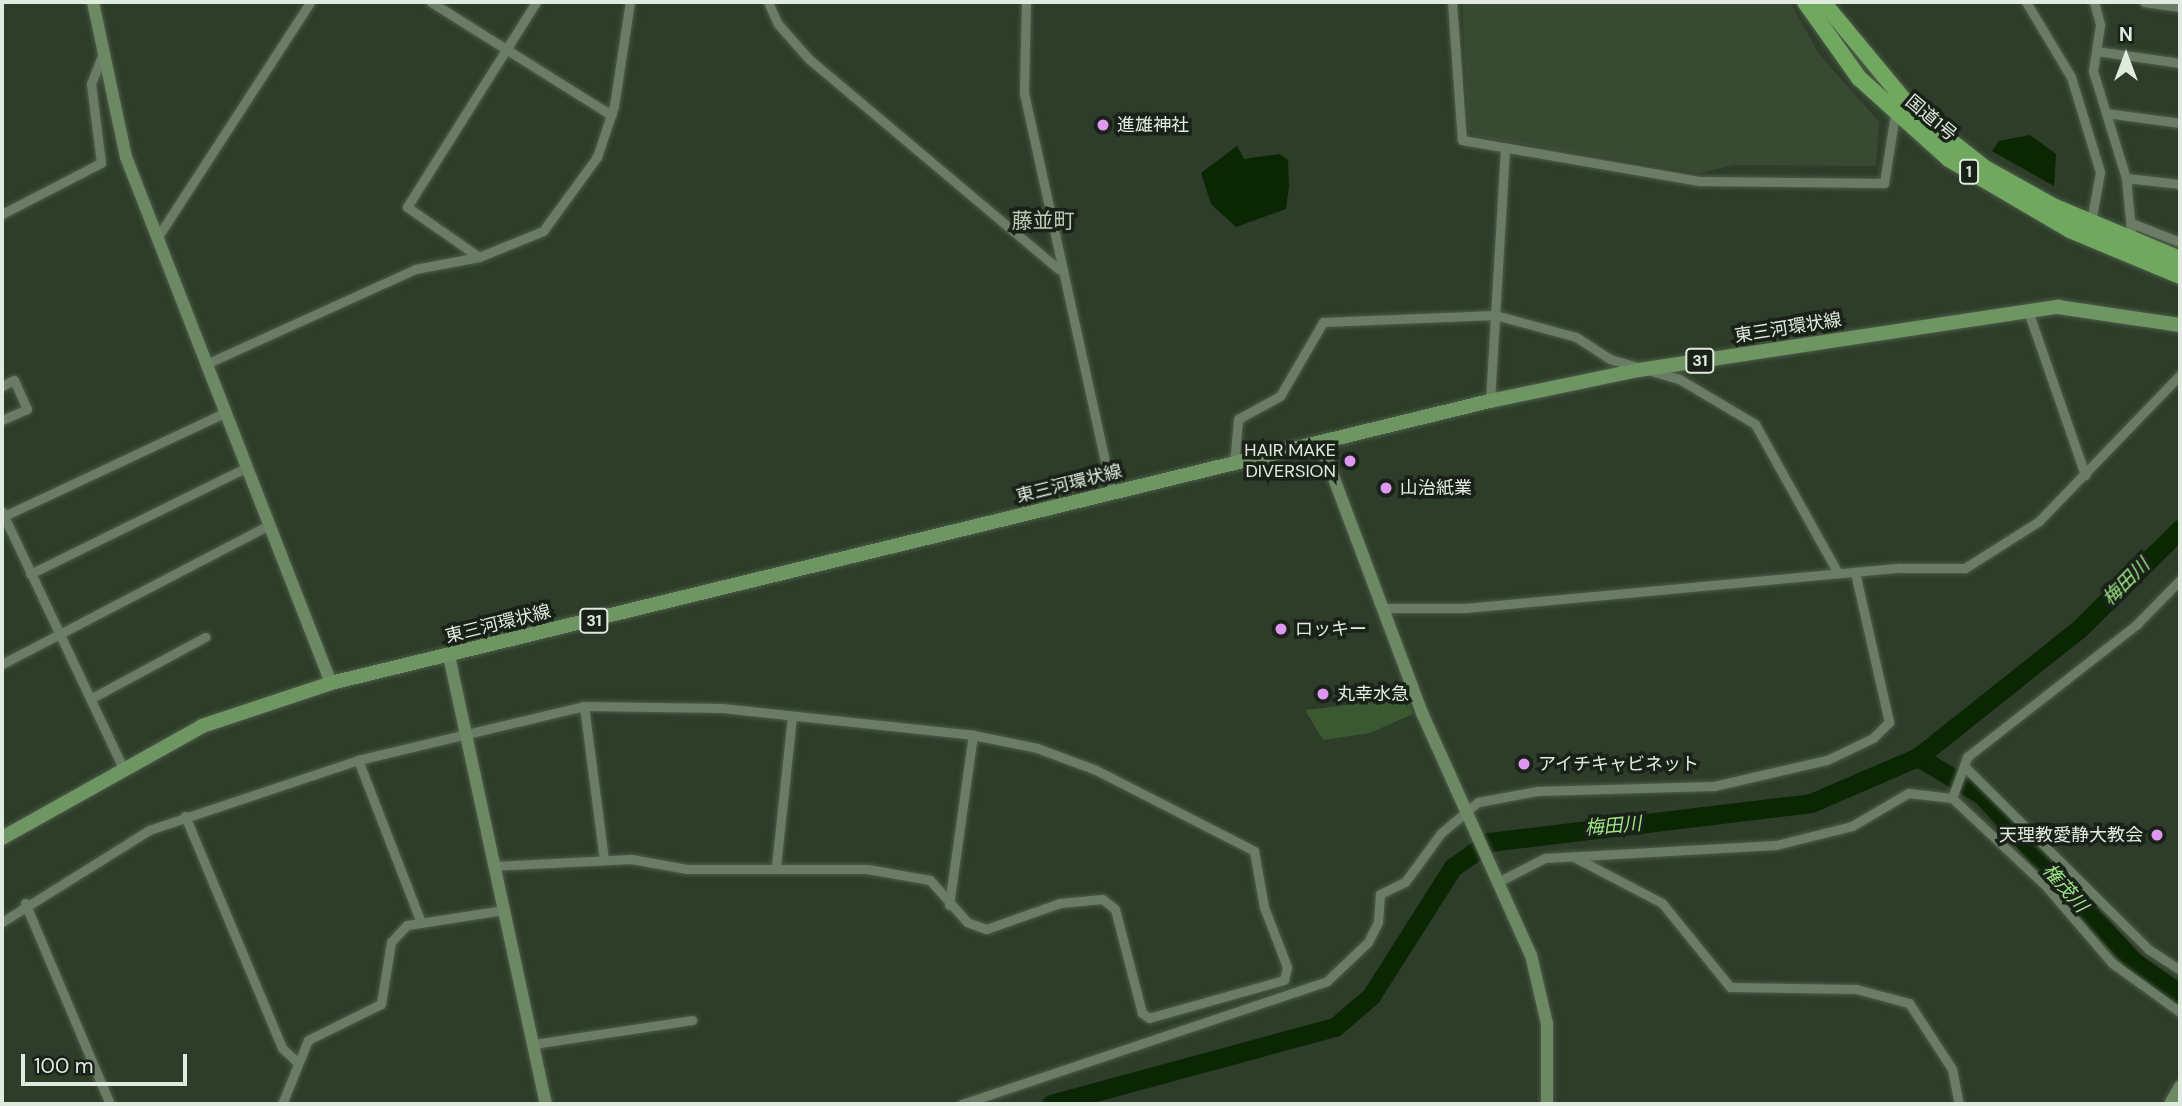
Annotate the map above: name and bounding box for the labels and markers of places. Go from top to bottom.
place label: 進雄神社 [1117,114,1189,136]
marker: 進雄神社 [1095,117,1111,133]
place label: HAIR MAKE DIVERSION [1244,440,1336,482]
marker: HAIR MAKE DIVERSION [1342,453,1358,469]
place label: 山治紙業 [1400,477,1472,499]
marker: 山治紙業 [1378,480,1394,496]
place label: ロッキー [1295,618,1367,640]
marker: ロッキー [1273,621,1289,637]
place label: 丸幸水急 [1337,683,1409,705]
marker: 丸幸水急 [1315,686,1331,702]
place label: アイチキャビネット [1538,753,1700,775]
marker: アイチキャビネット [1516,756,1532,772]
place label: 天理教愛静大教会 [1999,824,2143,846]
marker: 天理教愛静大教会 [2149,827,2165,843]

